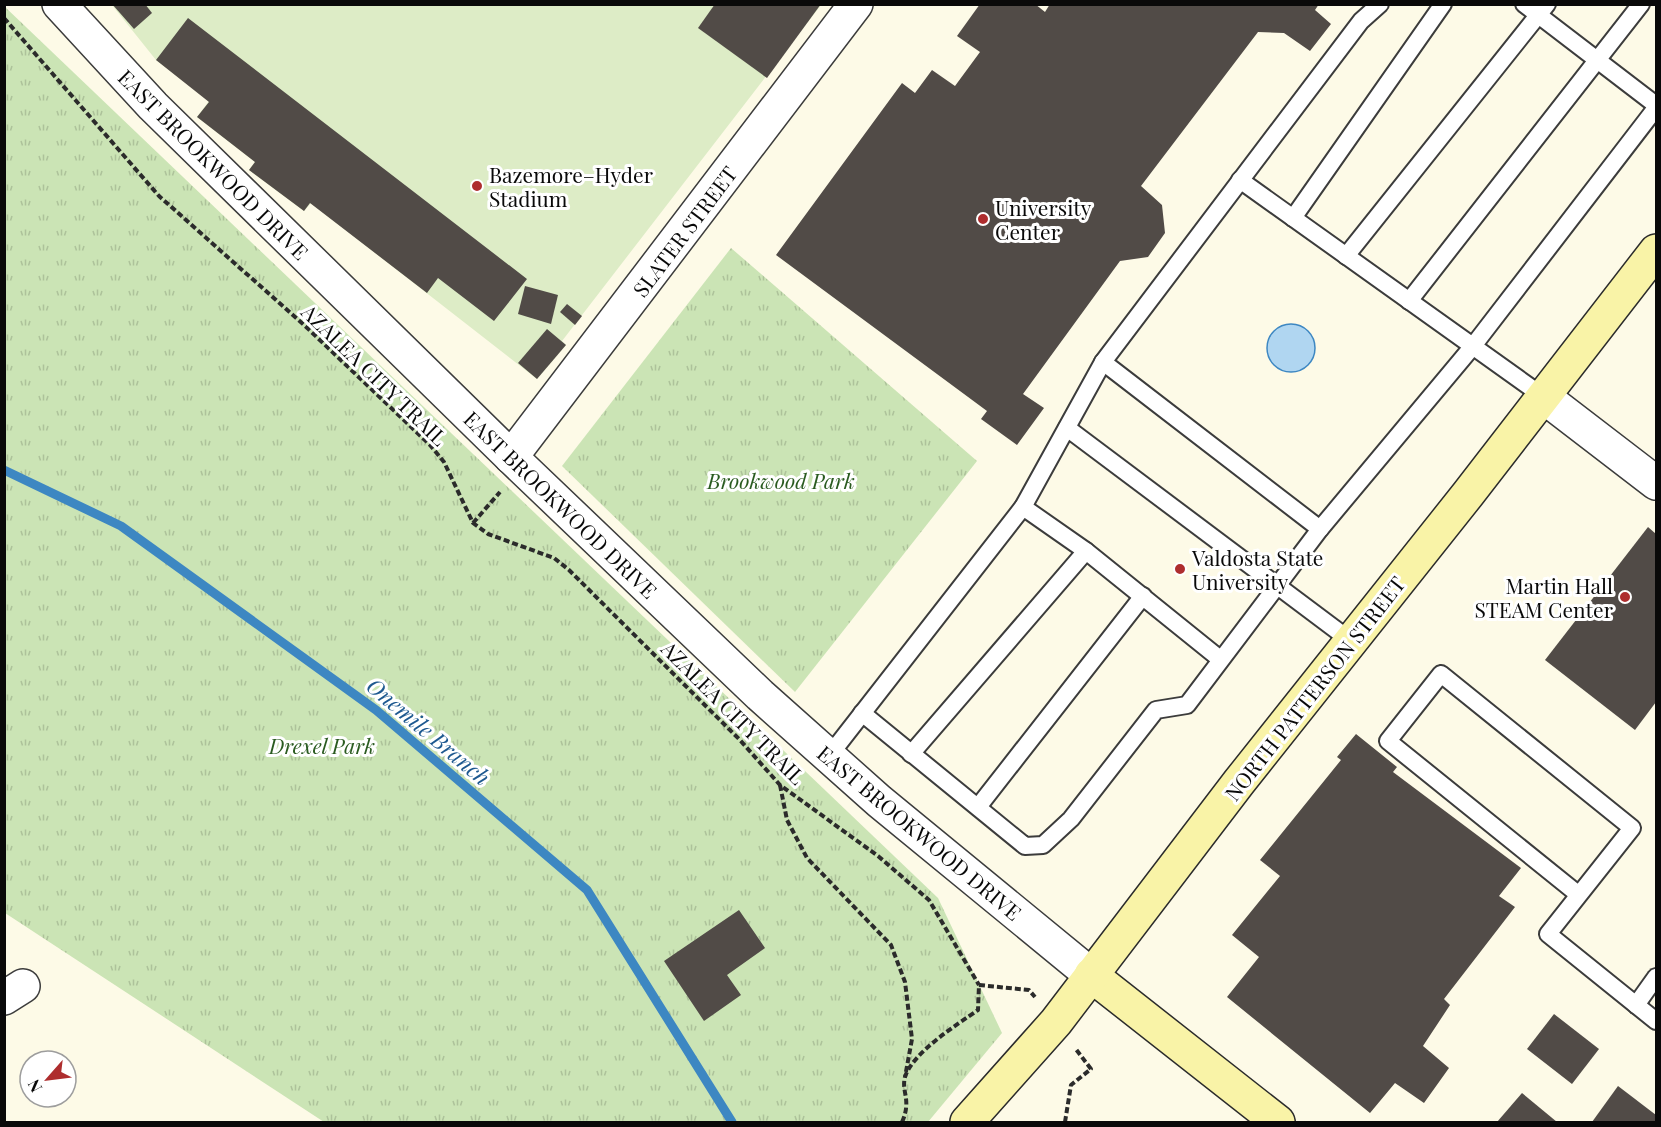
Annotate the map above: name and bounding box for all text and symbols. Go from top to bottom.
street label: EAST BROOKWOOD DRIVE [113,63,315,265]
place label: Bazemore–Hyder Stadium [489,160,654,212]
street label: SLATER STREET [626,160,742,302]
marker: Bazemore–Hyder Stadium [470,179,484,193]
place label: University Center [995,193,1092,245]
marker: University Center [976,212,990,226]
street label: AZALEA CITY TRAIL [295,297,454,451]
street label: EAST BROOKWOOD DRIVE [458,404,664,604]
park label: Brookwood Park [706,466,855,494]
place label: Valdosta State University [1191,543,1323,595]
marker: Valdosta State University [1173,562,1187,576]
street label: NORTH PATTERSON STREET [1218,570,1410,806]
place label: Martin Hall STEAM Center [1474,571,1614,623]
marker: Martin Hall STEAM Center [1618,590,1632,604]
street label: AZALEA CITY TRAIL [655,633,812,790]
water label: Onemile Branch [361,670,497,792]
park label: Drexel Park [268,731,375,759]
street label: EAST BROOKWOOD DRIVE [812,738,1028,926]
north arrow [18,1049,78,1109]
text: N [22,1076,46,1096]

